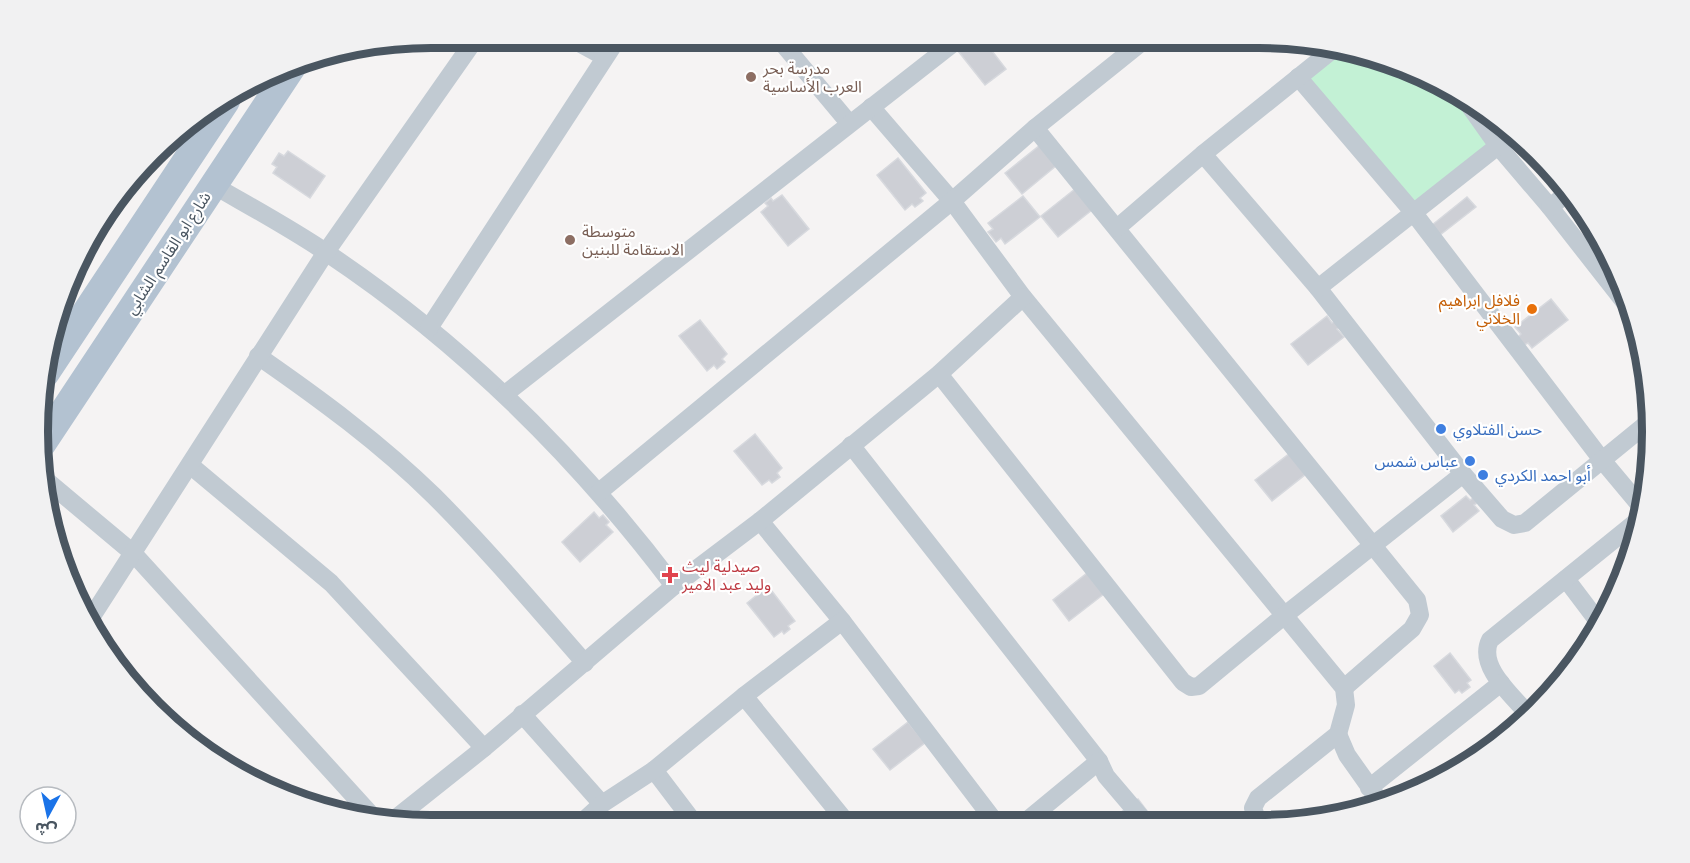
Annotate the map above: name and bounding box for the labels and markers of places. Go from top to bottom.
place label: مدرسة بحر العرب الأساسية [762,59,862,96]
marker: مدرسة بحر العرب الأساسية [744,70,758,84]
place label: متوسطة الاستقامة للبنين [582,222,684,259]
marker: متوسطة الاستقامة للبنين [563,233,577,247]
place label: فلافل ابراهيم الخلاني [1439,291,1520,330]
marker: فلافل ابراهيم الخلاني [1525,302,1539,316]
place label: حسن الفتلاوي [1453,420,1542,441]
marker: حسن الفتلاوي [1434,422,1448,436]
place label: عباس شمس [1375,452,1458,471]
marker: عباس شمس [1463,454,1477,468]
place label: أبو احمد الكردي [1495,465,1591,487]
marker: أبو احمد الكردي [1476,468,1490,482]
place label: صيدلية ليث وليد عبد الامير [681,557,771,594]
marker: صيدلية ليث وليد عبد الامير [663,568,677,582]

